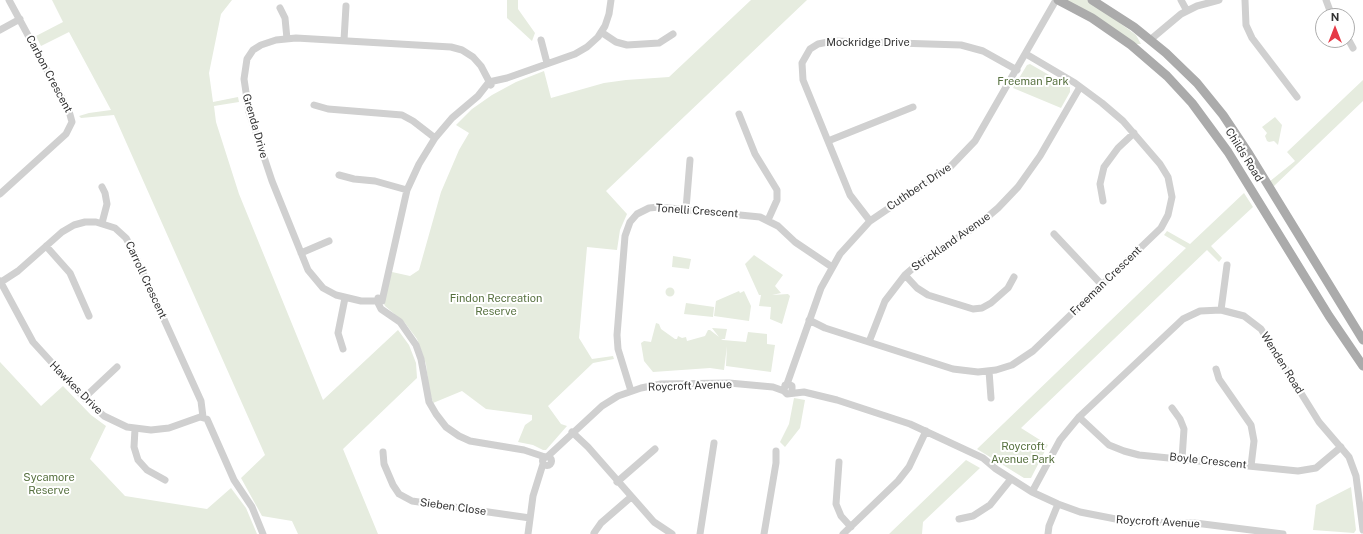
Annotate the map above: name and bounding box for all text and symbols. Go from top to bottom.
north arrow [1315,8,1355,48]
text: N [1331,11,1339,23]
street label: Carbon Crescent [23,33,75,115]
street label: Mockridge Drive [826,36,910,50]
park label: Freeman Park [997,75,1069,89]
street label: Grenda Drive [239,92,271,160]
street label: Childs Road [1222,126,1266,184]
street label: Cuthbert Drive [884,161,954,213]
street label: Tonelli Crescent [655,202,739,220]
street label: Strickland Avenue [909,210,993,274]
street label: Carroll Crescent [122,239,170,321]
street label: Freeman Crescent [1068,244,1144,318]
park label: Findon Recreation Reserve [450,292,542,318]
street label: Wenden Road [1258,330,1306,396]
street label: Hawkes Drive [47,359,105,417]
street label: Roycroft Avenue [648,378,732,394]
park label: Roycroft Avenue Park [991,440,1055,466]
street label: Boyle Crescent [1169,450,1247,472]
park label: Sycamore Reserve [23,471,75,497]
street label: Sieben Close [419,496,487,518]
street label: Roycroft Avenue [1116,513,1200,531]

